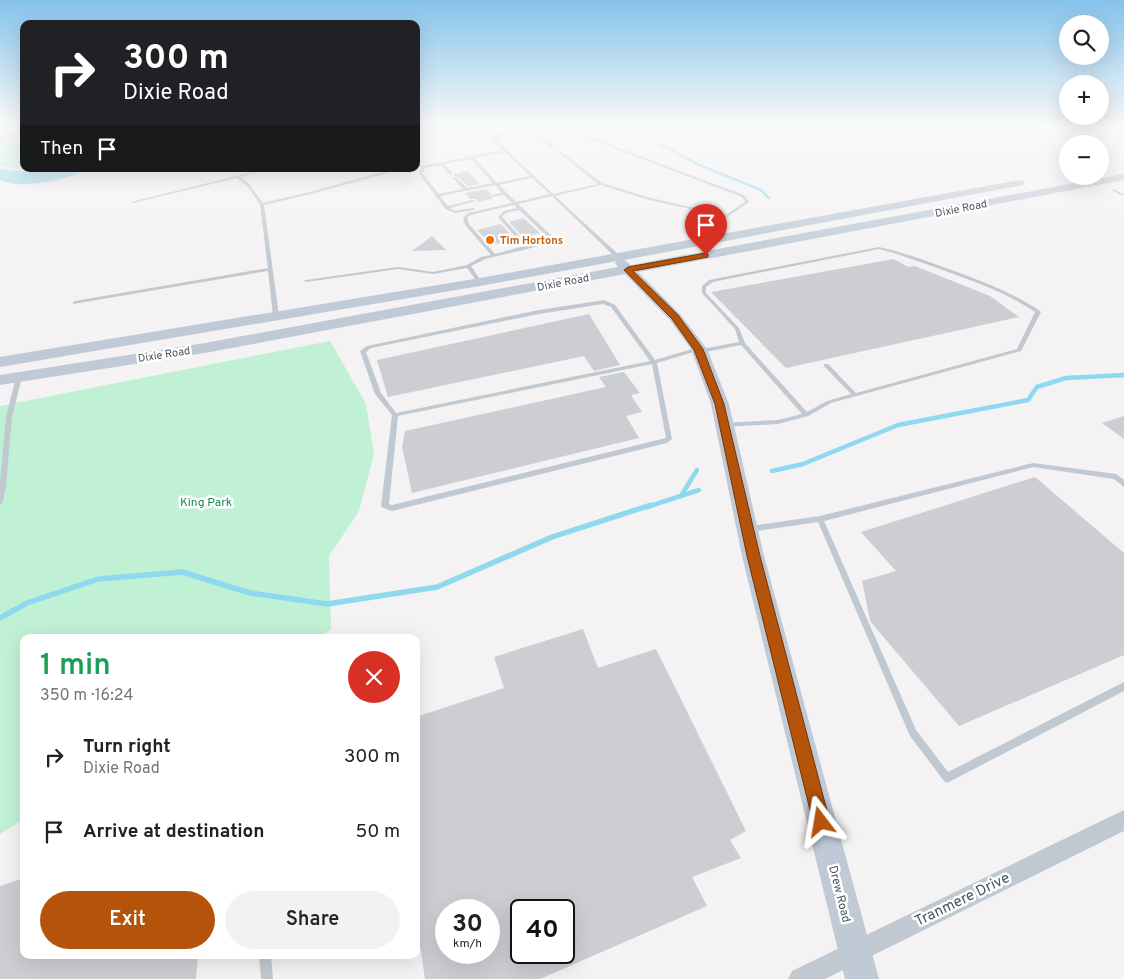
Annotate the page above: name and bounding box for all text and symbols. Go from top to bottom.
map controls [1059,15,1109,185]
button: search [1059,15,1109,65]
text: 300 m [123,37,229,81]
icon: right [40,40,105,105]
button: + [1059,75,1109,125]
text: Dixie Road [123,80,229,107]
icon: arrive [93,135,121,163]
button: − [1059,135,1109,185]
text: Then [40,137,83,161]
street label: Dixie Road [934,197,988,221]
pin [685,204,727,255]
icon: arrive [692,211,720,239]
marker: Tim Hortons [484,234,496,246]
place label: Tim Hortons [500,234,563,248]
street label: Dixie Road [536,271,590,295]
street label: Dixie Road [137,344,191,366]
park label: King Park [180,495,232,511]
text: 1 min [40,648,111,685]
button: close [348,651,400,703]
text: 350 m · 16:24 [40,686,133,706]
text: Turn right [83,735,171,759]
icon: right [40,743,68,771]
text: 300 m [344,745,400,769]
text: Dixie Road [83,759,160,779]
position arrow [794,795,846,847]
icon: arrive [40,818,68,846]
text: Arrive at destination [83,820,264,844]
text: 50 m [355,820,400,844]
street label: Drew Road [824,864,854,924]
street label: Tranmere Drive [912,869,1013,932]
button: Exit [40,891,215,949]
button: Share [225,891,400,949]
speed limit sign: 40 [510,899,575,964]
text: 30 [452,909,483,941]
text: km/h [453,936,482,952]

